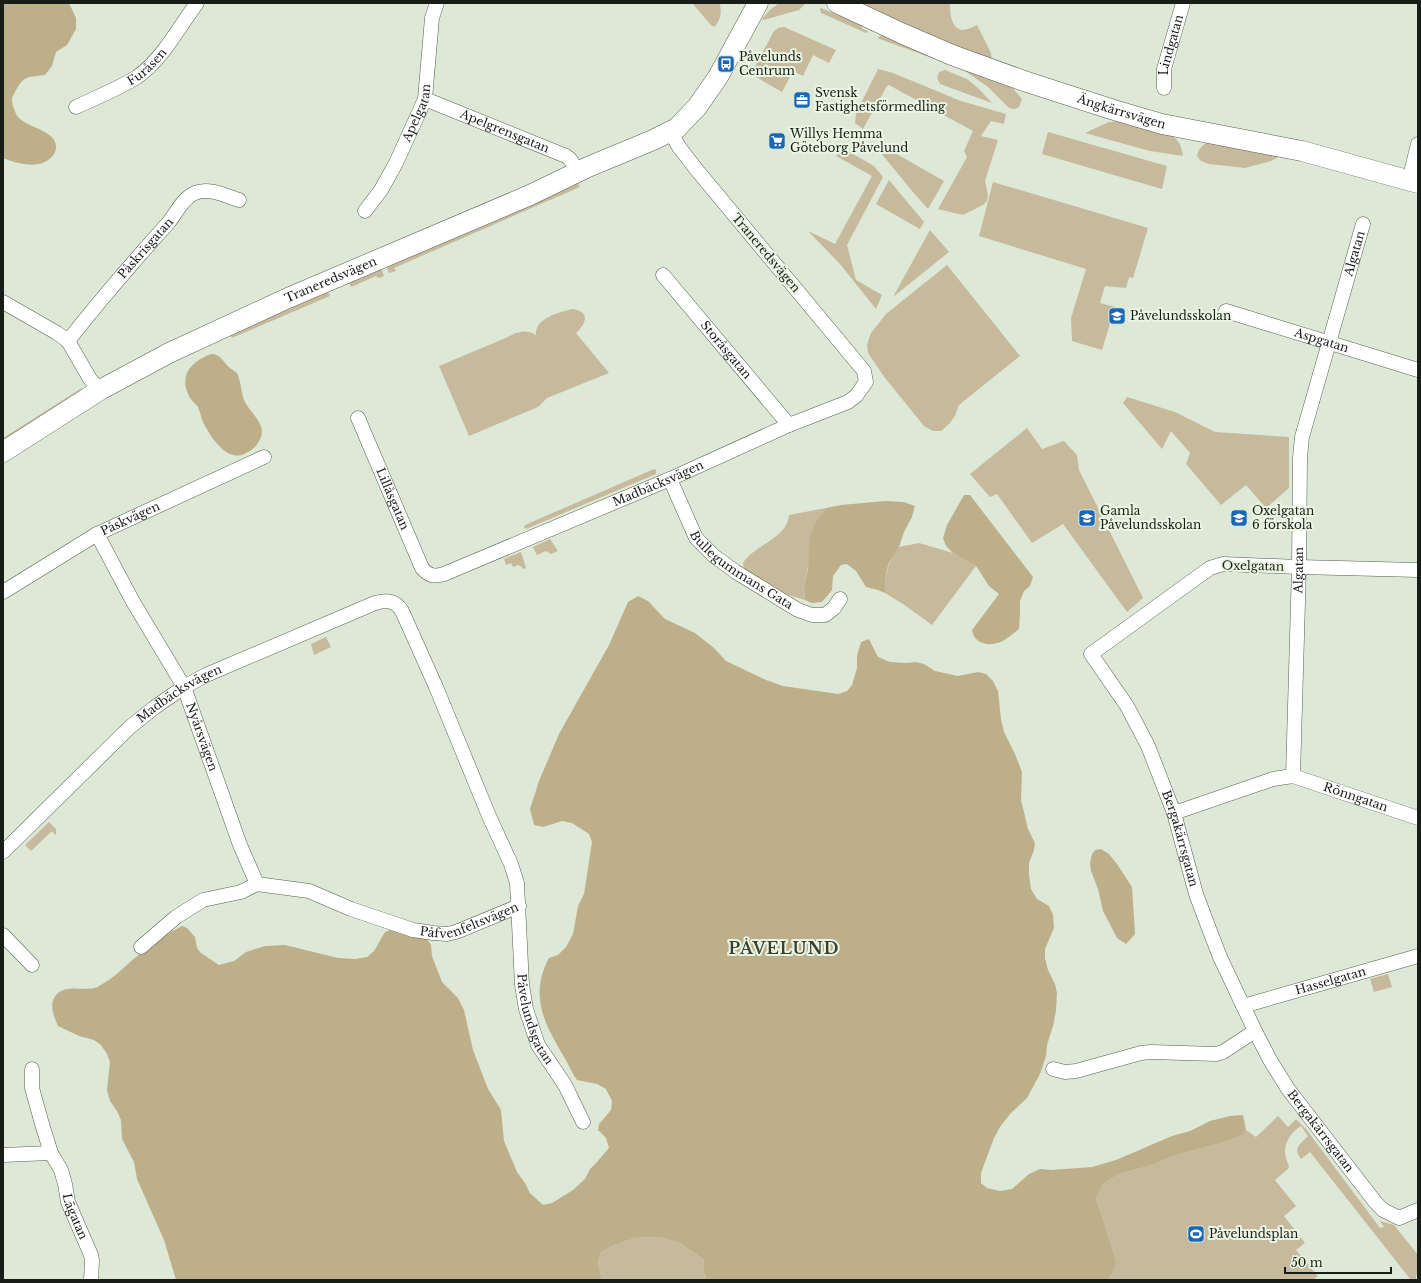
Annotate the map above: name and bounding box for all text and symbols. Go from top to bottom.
street label: Lindgatan [1156,13,1186,75]
street label: Furåsen [124,45,170,88]
place label: Påvelunds Centrum [739,49,801,78]
bus stop icon: Påvelunds Centrum [716,54,736,74]
street label: Apelgatan [398,83,433,145]
place label: Svensk Fastighetsförmedling [815,85,946,114]
street label: Ängkärrsvägen [1075,89,1168,132]
office icon: Svensk Fastighetsförmedling [792,90,812,110]
street label: Apelgrensgatan [457,106,552,156]
place label: Willys Hemma Göteborg Påvelund [789,126,908,155]
supermarket icon: Willys Hemma Göteborg Påvelund [767,131,787,151]
street label: Traneredsvägen [729,210,804,295]
street label: Påskrisgatan [115,214,176,282]
street label: Algatan [1340,229,1368,279]
street label: Traneredsvägen [282,253,379,306]
school or university icon: Påvelundsskolan [1107,306,1127,326]
place label: Påvelundsskolan [1130,308,1231,323]
street label: Storåsgatan [698,318,755,382]
street label: Aspgatan [1292,324,1351,355]
street label: Madbäcksvägen [610,457,706,509]
street label: Lillåsgatan [373,465,413,532]
street label: Påskvägen [98,498,162,538]
place label: Gamla Påvelundsskolan [1100,503,1201,532]
place label: Oxelgatan 6 förskola [1252,503,1314,532]
school or university icon: Gamla Påvelundsskolan [1077,508,1097,528]
school or university icon: Oxelgatan 6 förskola [1229,508,1249,528]
street label: Bullegummans Gata [687,528,796,612]
street label: Algatan [1290,547,1306,595]
street label: Oxelgatan [1222,557,1284,574]
street label: Madbäcksvägen [134,661,224,726]
street label: Nyårsvägen [183,700,221,773]
street label: Rönngatan [1322,779,1390,814]
street label: Bergakärrsgatan [1159,788,1202,888]
street label: Påfvenfeltsvägen [419,899,521,941]
district label: PÅVELUND [729,938,839,958]
street label: Hasselgatan [1293,963,1367,998]
street label: Påvelundsgatan [514,973,557,1067]
street label: Bergakärrsgatan [1284,1087,1357,1175]
street label: Lägatan [60,1192,91,1242]
sports icon: Påvelundsplan [1186,1224,1206,1244]
place label: Påvelundsplan [1209,1226,1298,1241]
scale bar [1285,1249,1391,1275]
text: 50 m [1291,1255,1323,1270]

